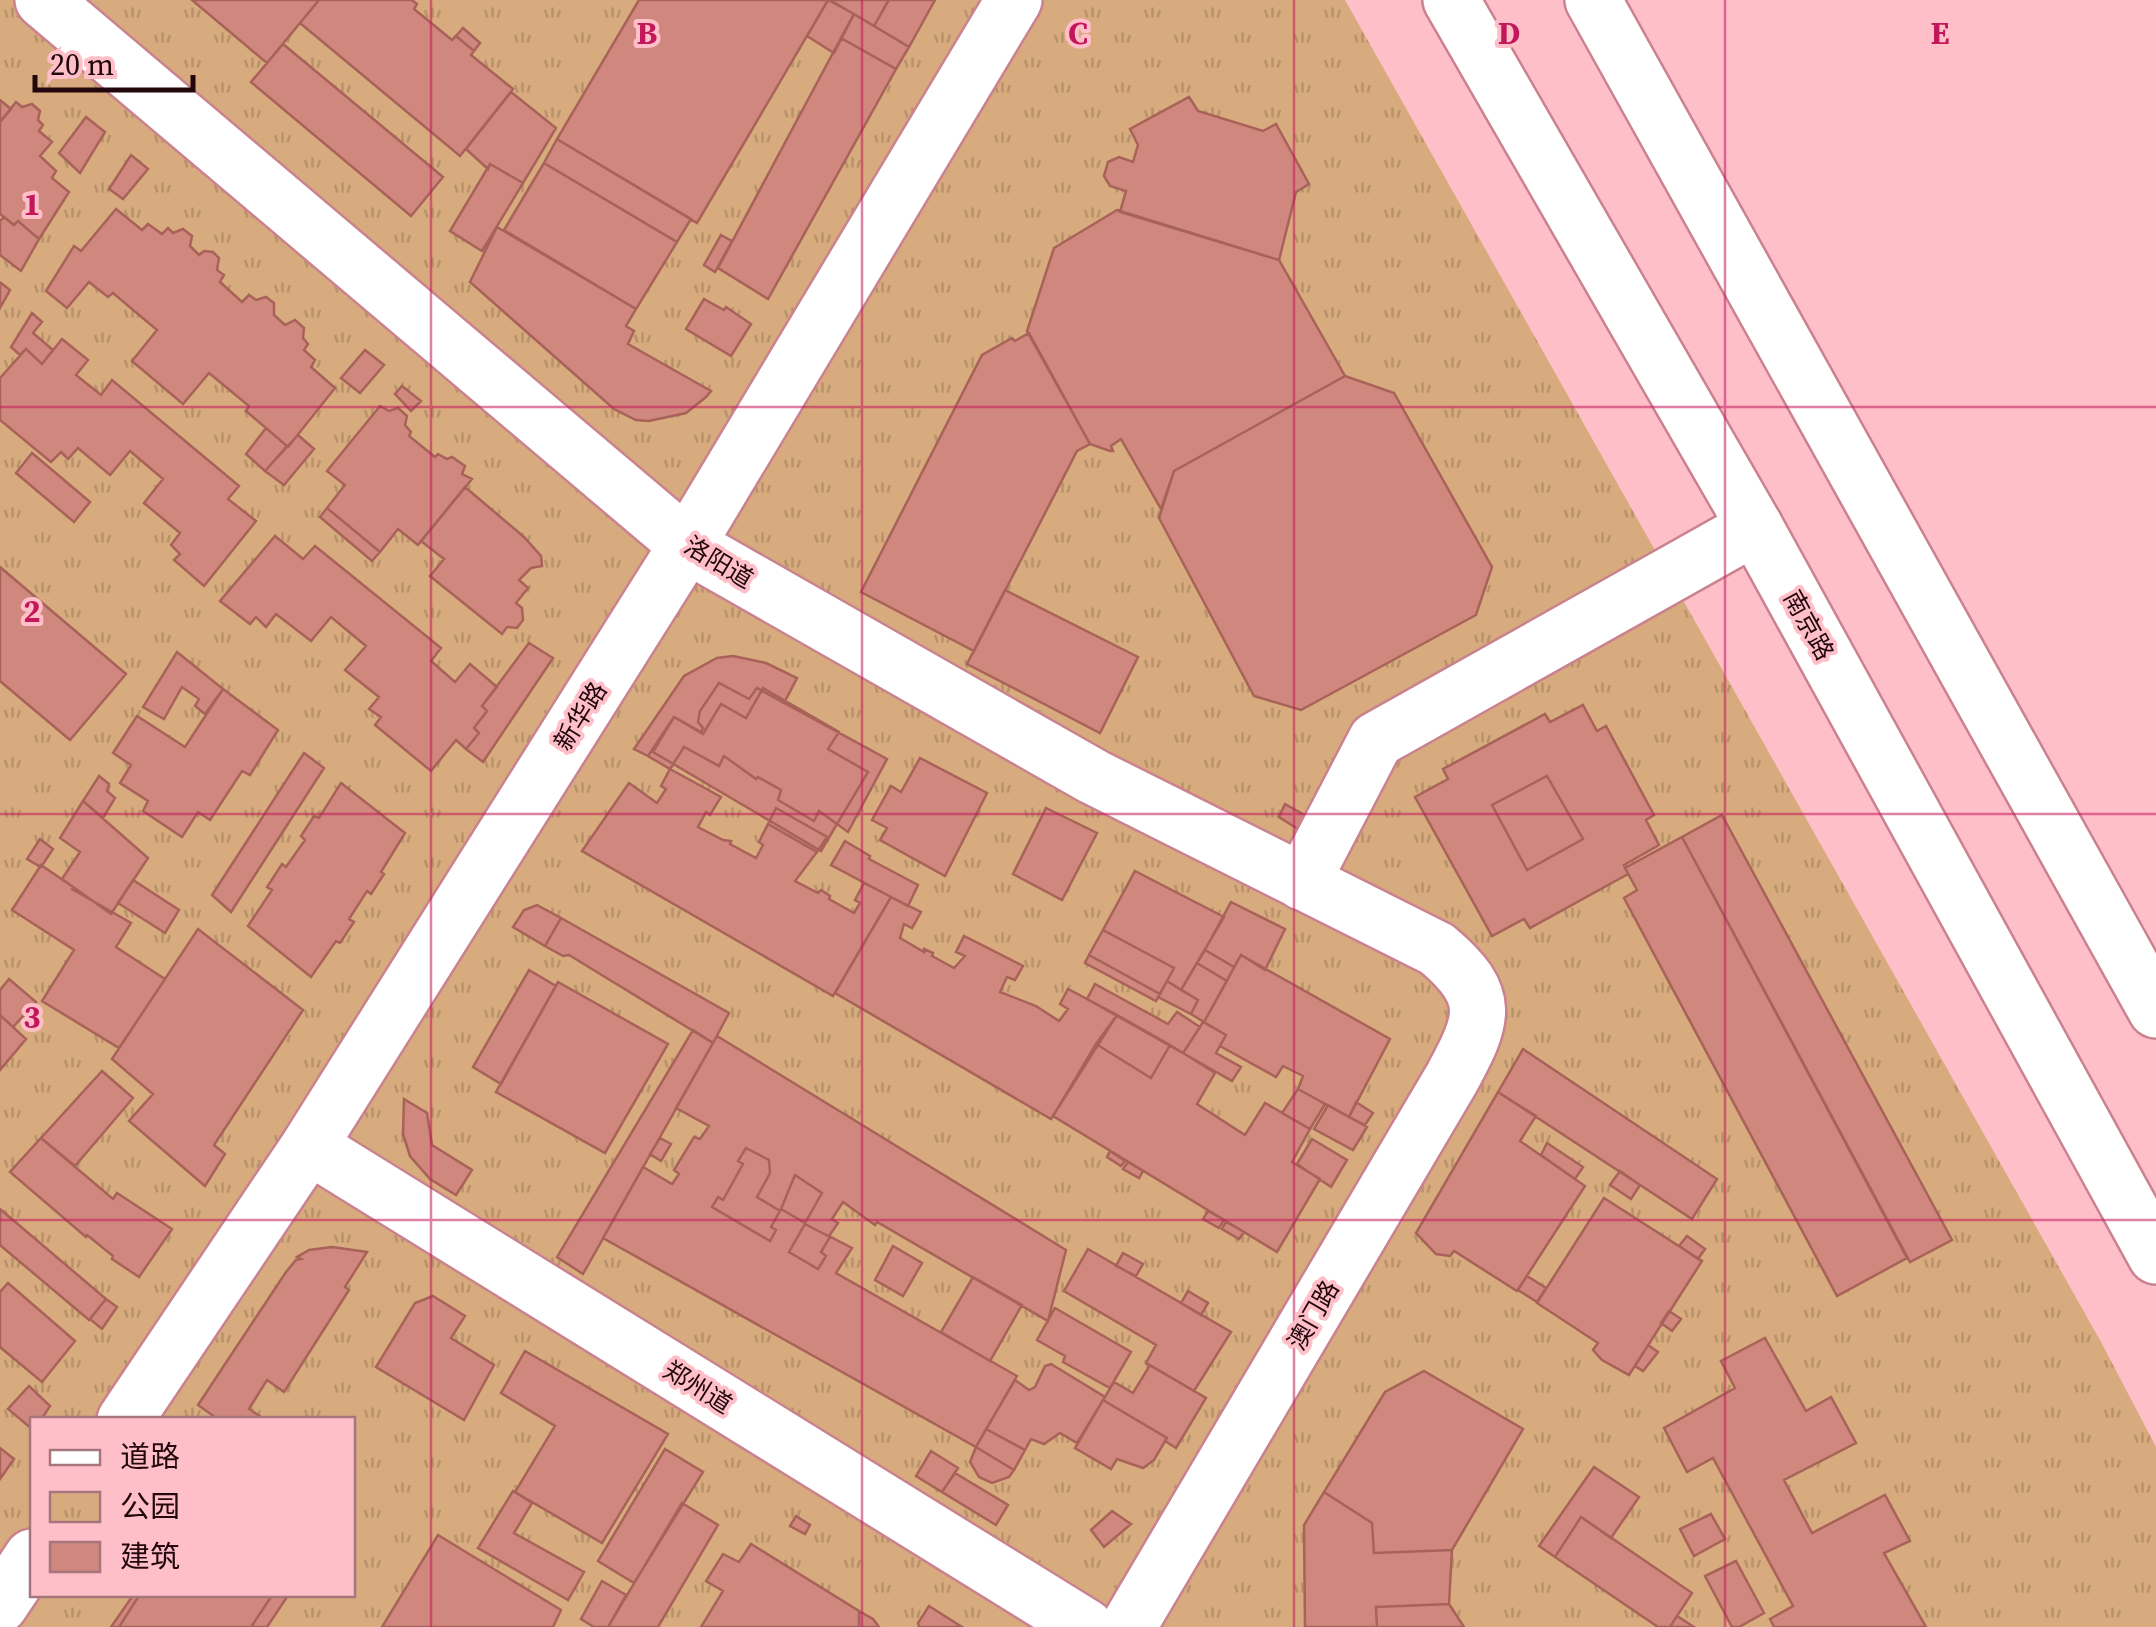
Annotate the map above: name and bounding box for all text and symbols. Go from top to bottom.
text: B [637,11,658,55]
text: C [1068,11,1088,55]
text: D [1498,11,1520,55]
text: E [1930,11,1950,55]
scale bar [35,30,192,92]
text: 20 m [50,44,114,85]
text: 1 [23,182,41,226]
street label: 洛阳道 [678,528,760,596]
street label: 南京路 [1776,584,1842,666]
text: 2 [23,589,41,633]
street label: 新华路 [546,675,614,757]
text: 3 [23,995,41,1039]
street label: 澳门路 [1280,1274,1346,1356]
street label: 郑州道 [657,1353,739,1421]
legend [30,1417,355,1597]
text: 道路 [120,1436,180,1477]
text: 公园 [120,1486,180,1527]
text: 建筑 [120,1536,180,1577]

